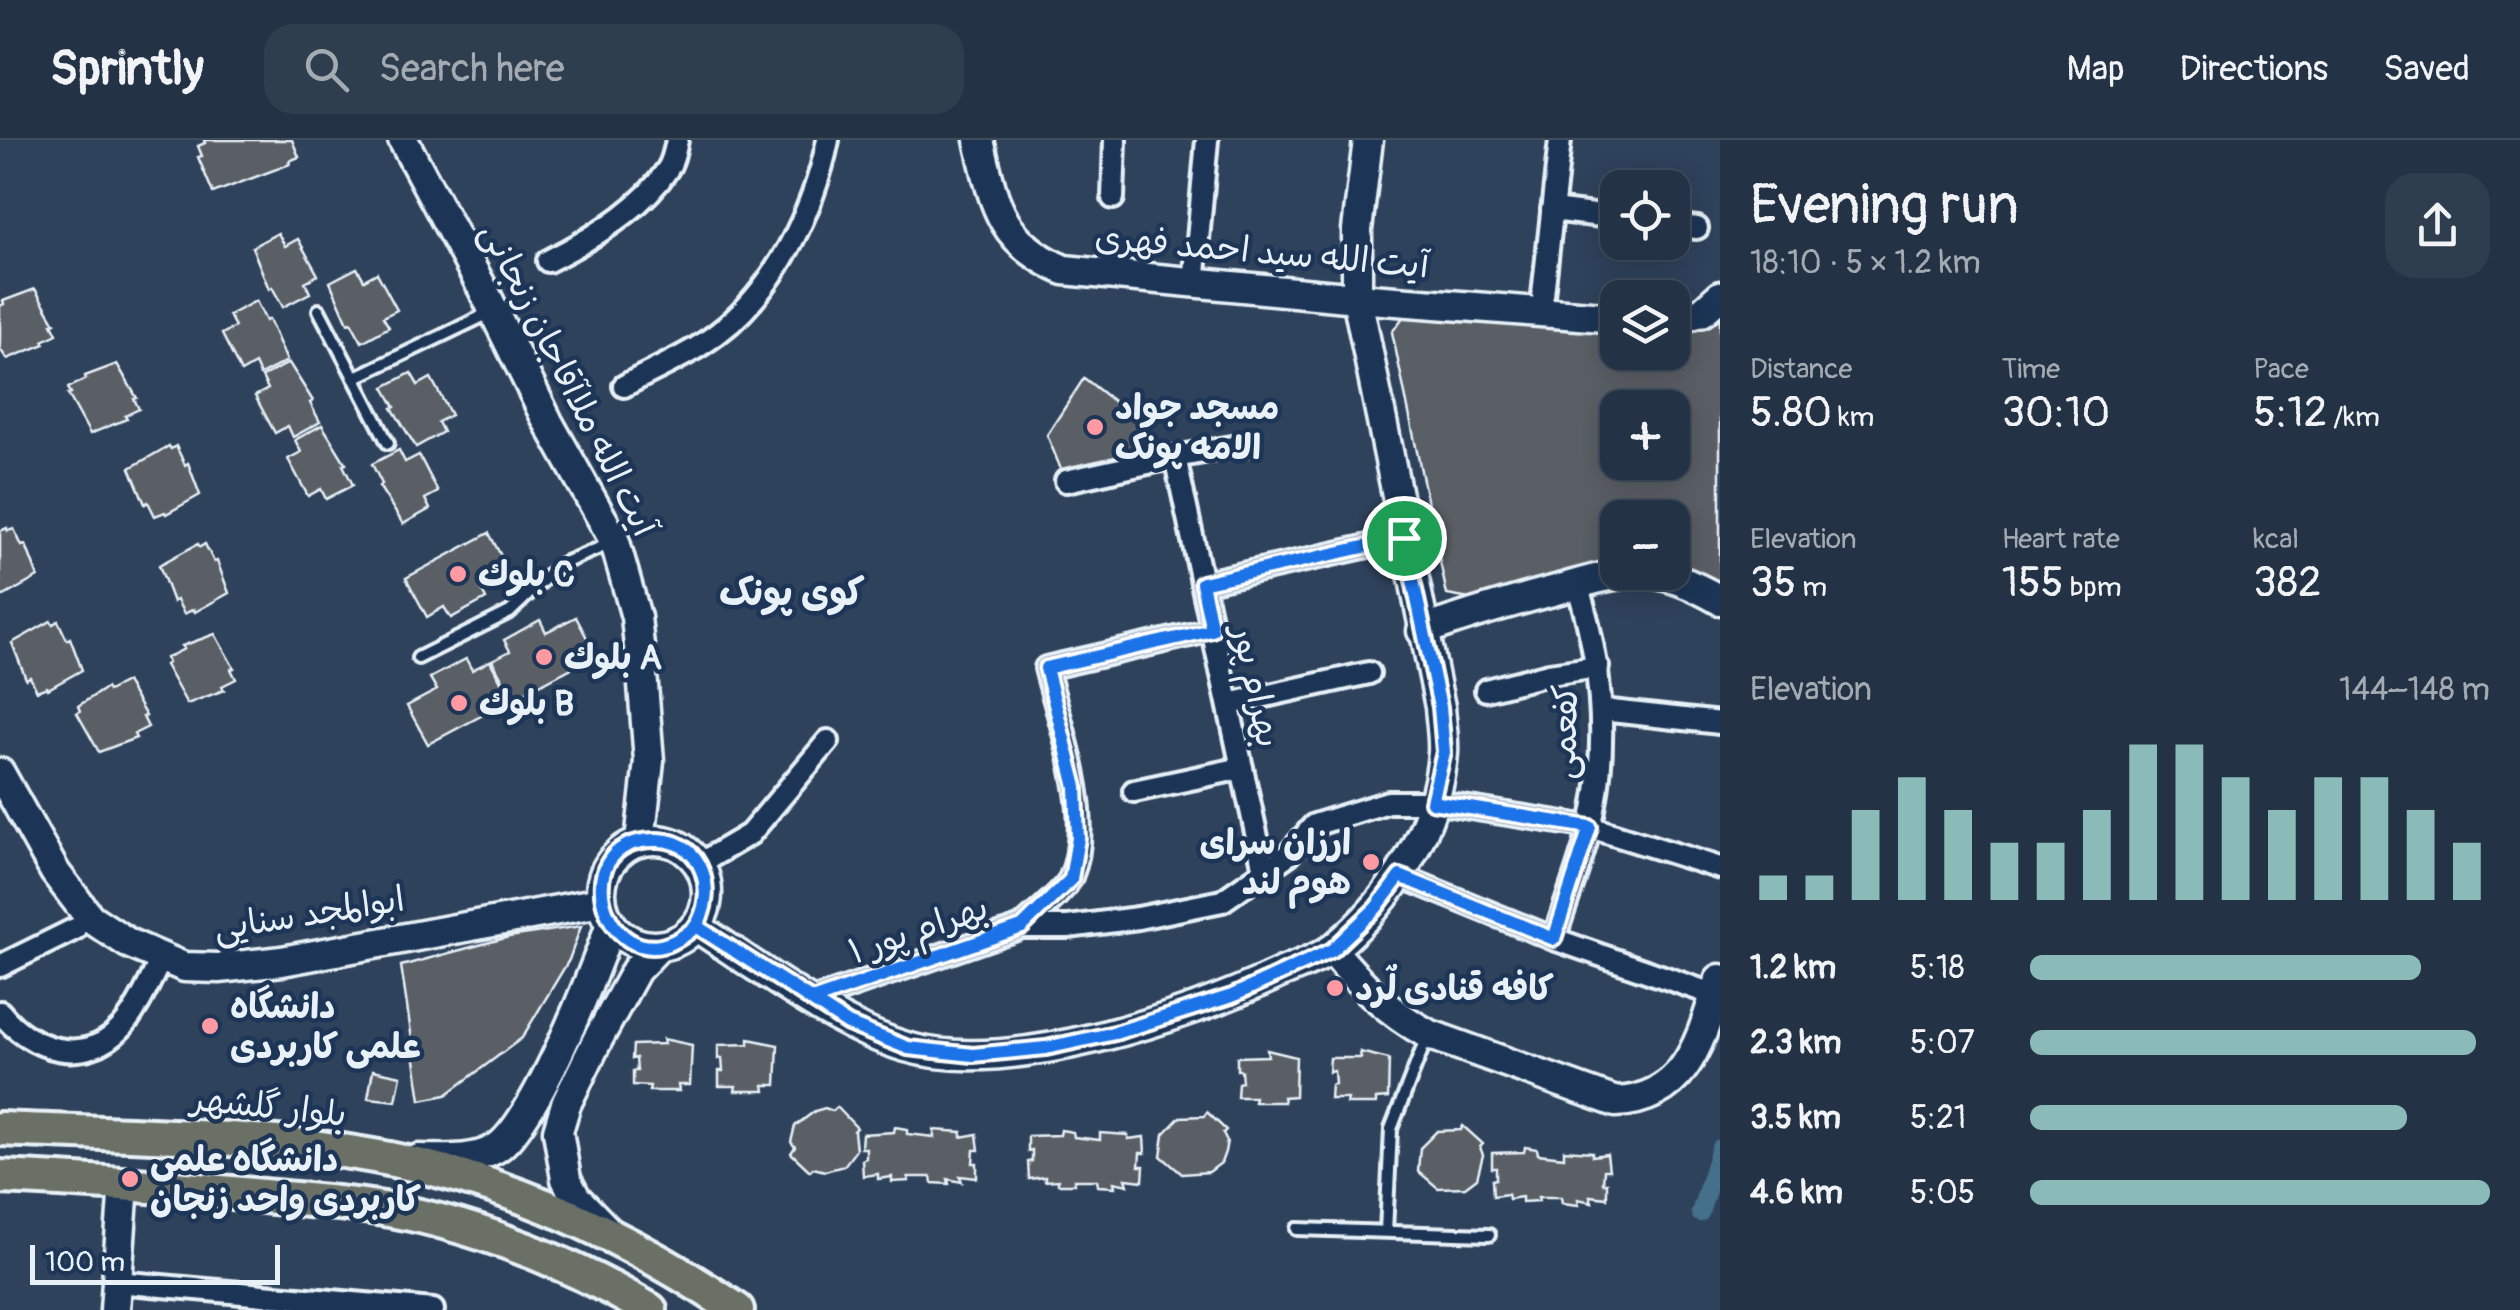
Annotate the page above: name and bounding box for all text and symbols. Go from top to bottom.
search box [264,24,964,114]
text: Sprintly [50,39,204,99]
icon: search [299,42,354,97]
text: Search here [379,45,564,93]
text: Map [2067,47,2125,91]
text: Directions [2180,47,2328,91]
text: Saved [2383,47,2470,91]
map controls [1600,170,1690,590]
button: locate [1600,170,1690,260]
text: Evening run [1750,171,2019,240]
button: share [2385,173,2490,278]
street label: آیت الله ملاآقاجان زنجانی [470,215,667,545]
street label: آیت الله سید احمد فهری [1093,215,1432,289]
text: 18:10 · 5 × 1.2 km [1750,243,1981,283]
button: layers [1600,280,1690,370]
text: Distance [1750,352,1852,387]
text: Time [2002,352,2060,387]
text: Pace [2253,352,2309,387]
place label: مسجد جواد الامه پونک [1115,386,1279,470]
text: 5.80 [1750,387,1832,439]
text: 30:10 [2002,387,2110,439]
text: 5:12 [2253,387,2327,439]
button: + [1600,390,1690,480]
text: km [1832,400,1874,435]
text: /km [2327,400,2380,435]
marker: مسجد جواد الامه پونک [1084,416,1106,438]
pin [1362,496,1447,581]
button: − [1600,500,1690,590]
icon: arrive [1377,511,1432,566]
text: Elevation [1750,522,1857,557]
text: Heart rate [2002,522,2120,557]
text: kcal [2253,522,2299,557]
place label: بلوك C [478,553,575,597]
text: 35 [1750,557,1796,609]
text: 155 [2002,557,2064,609]
text: 382 [2253,557,2321,609]
marker: بلوك C [447,563,469,585]
district label: کوی پونک [719,569,865,617]
text: m [1796,570,1827,605]
text: bpm [2064,570,2122,605]
street label: بهرام پور [1217,618,1290,752]
place label: بلوك A [564,636,662,680]
marker: بلوك A [533,646,555,668]
text: Elevation [1750,670,1872,710]
text: 144–148 m [2339,670,2490,710]
place label: بلوك B [479,682,574,726]
street label: کفعمی [1541,684,1589,780]
marker: بلوك B [448,692,470,714]
place label: ارزان سرای هوم لند [1199,821,1351,909]
marker: ارزان سرای هوم لند [1360,851,1382,873]
street label: ابوالمجد سنایی [211,877,408,951]
street label: بهرام پور ۱ [843,886,995,978]
text: 1.2 km [1750,948,1836,988]
text: 5:18 [1910,948,1965,988]
place label: کافه قنادی لٌرد [1355,963,1554,1011]
marker: کافه قنادی لٌرد [1324,977,1346,999]
place label: دانشگاه علمی کاربردی [230,984,421,1069]
marker: دانشگاه علمی کاربردی [199,1015,221,1037]
text: 2.3 km [1750,1023,1841,1063]
text: 5:07 [1910,1023,1975,1063]
street label: بلوار گلشهر [186,1077,349,1137]
text: 3.5 km [1750,1098,1841,1138]
text: 5:21 [1910,1098,1966,1138]
place label: دانشگاه علمی کاربردی واحد زنجان [150,1137,422,1222]
marker: دانشگاه علمی کاربردی واحد زنجان [119,1168,141,1190]
text: 4.6 km [1750,1173,1843,1213]
text: 5:05 [1910,1173,1975,1213]
scale bar [30,1240,280,1284]
text: 100 m [45,1245,125,1280]

